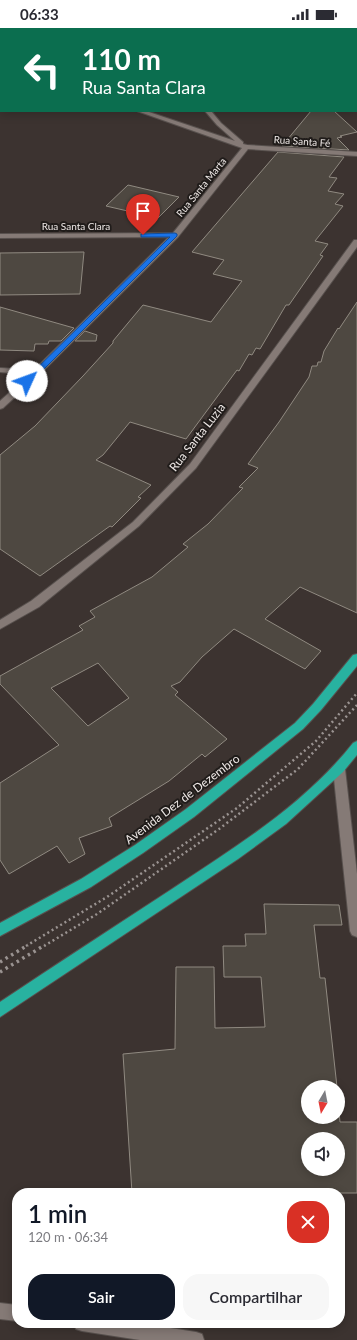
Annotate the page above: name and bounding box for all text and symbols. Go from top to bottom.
text: 06:33 [20,5,59,23]
text: 110 m [82,42,161,76]
icon: left [16,44,68,96]
text: Rua Santa Clara [82,76,206,98]
street label: Rua Santa Fé [273,133,331,149]
street label: Rua Santa Marta [174,155,228,219]
pin [126,194,160,235]
icon: arrive [132,200,154,222]
street label: Rua Santa Clara [42,220,110,232]
position arrow [6,360,48,402]
street label: Rua Santa Luzia [166,400,228,474]
street label: Avenida Dez de Dezembro [122,751,243,847]
north arrow [301,1080,345,1124]
map controls [301,1080,345,1176]
button: sound [301,1132,345,1176]
text: 1 min [28,1199,87,1228]
button: close [287,1201,329,1243]
text: 120 m · 06:34 [28,1229,108,1245]
button: Sair [28,1274,175,1320]
button: Compartilhar [183,1274,329,1320]

